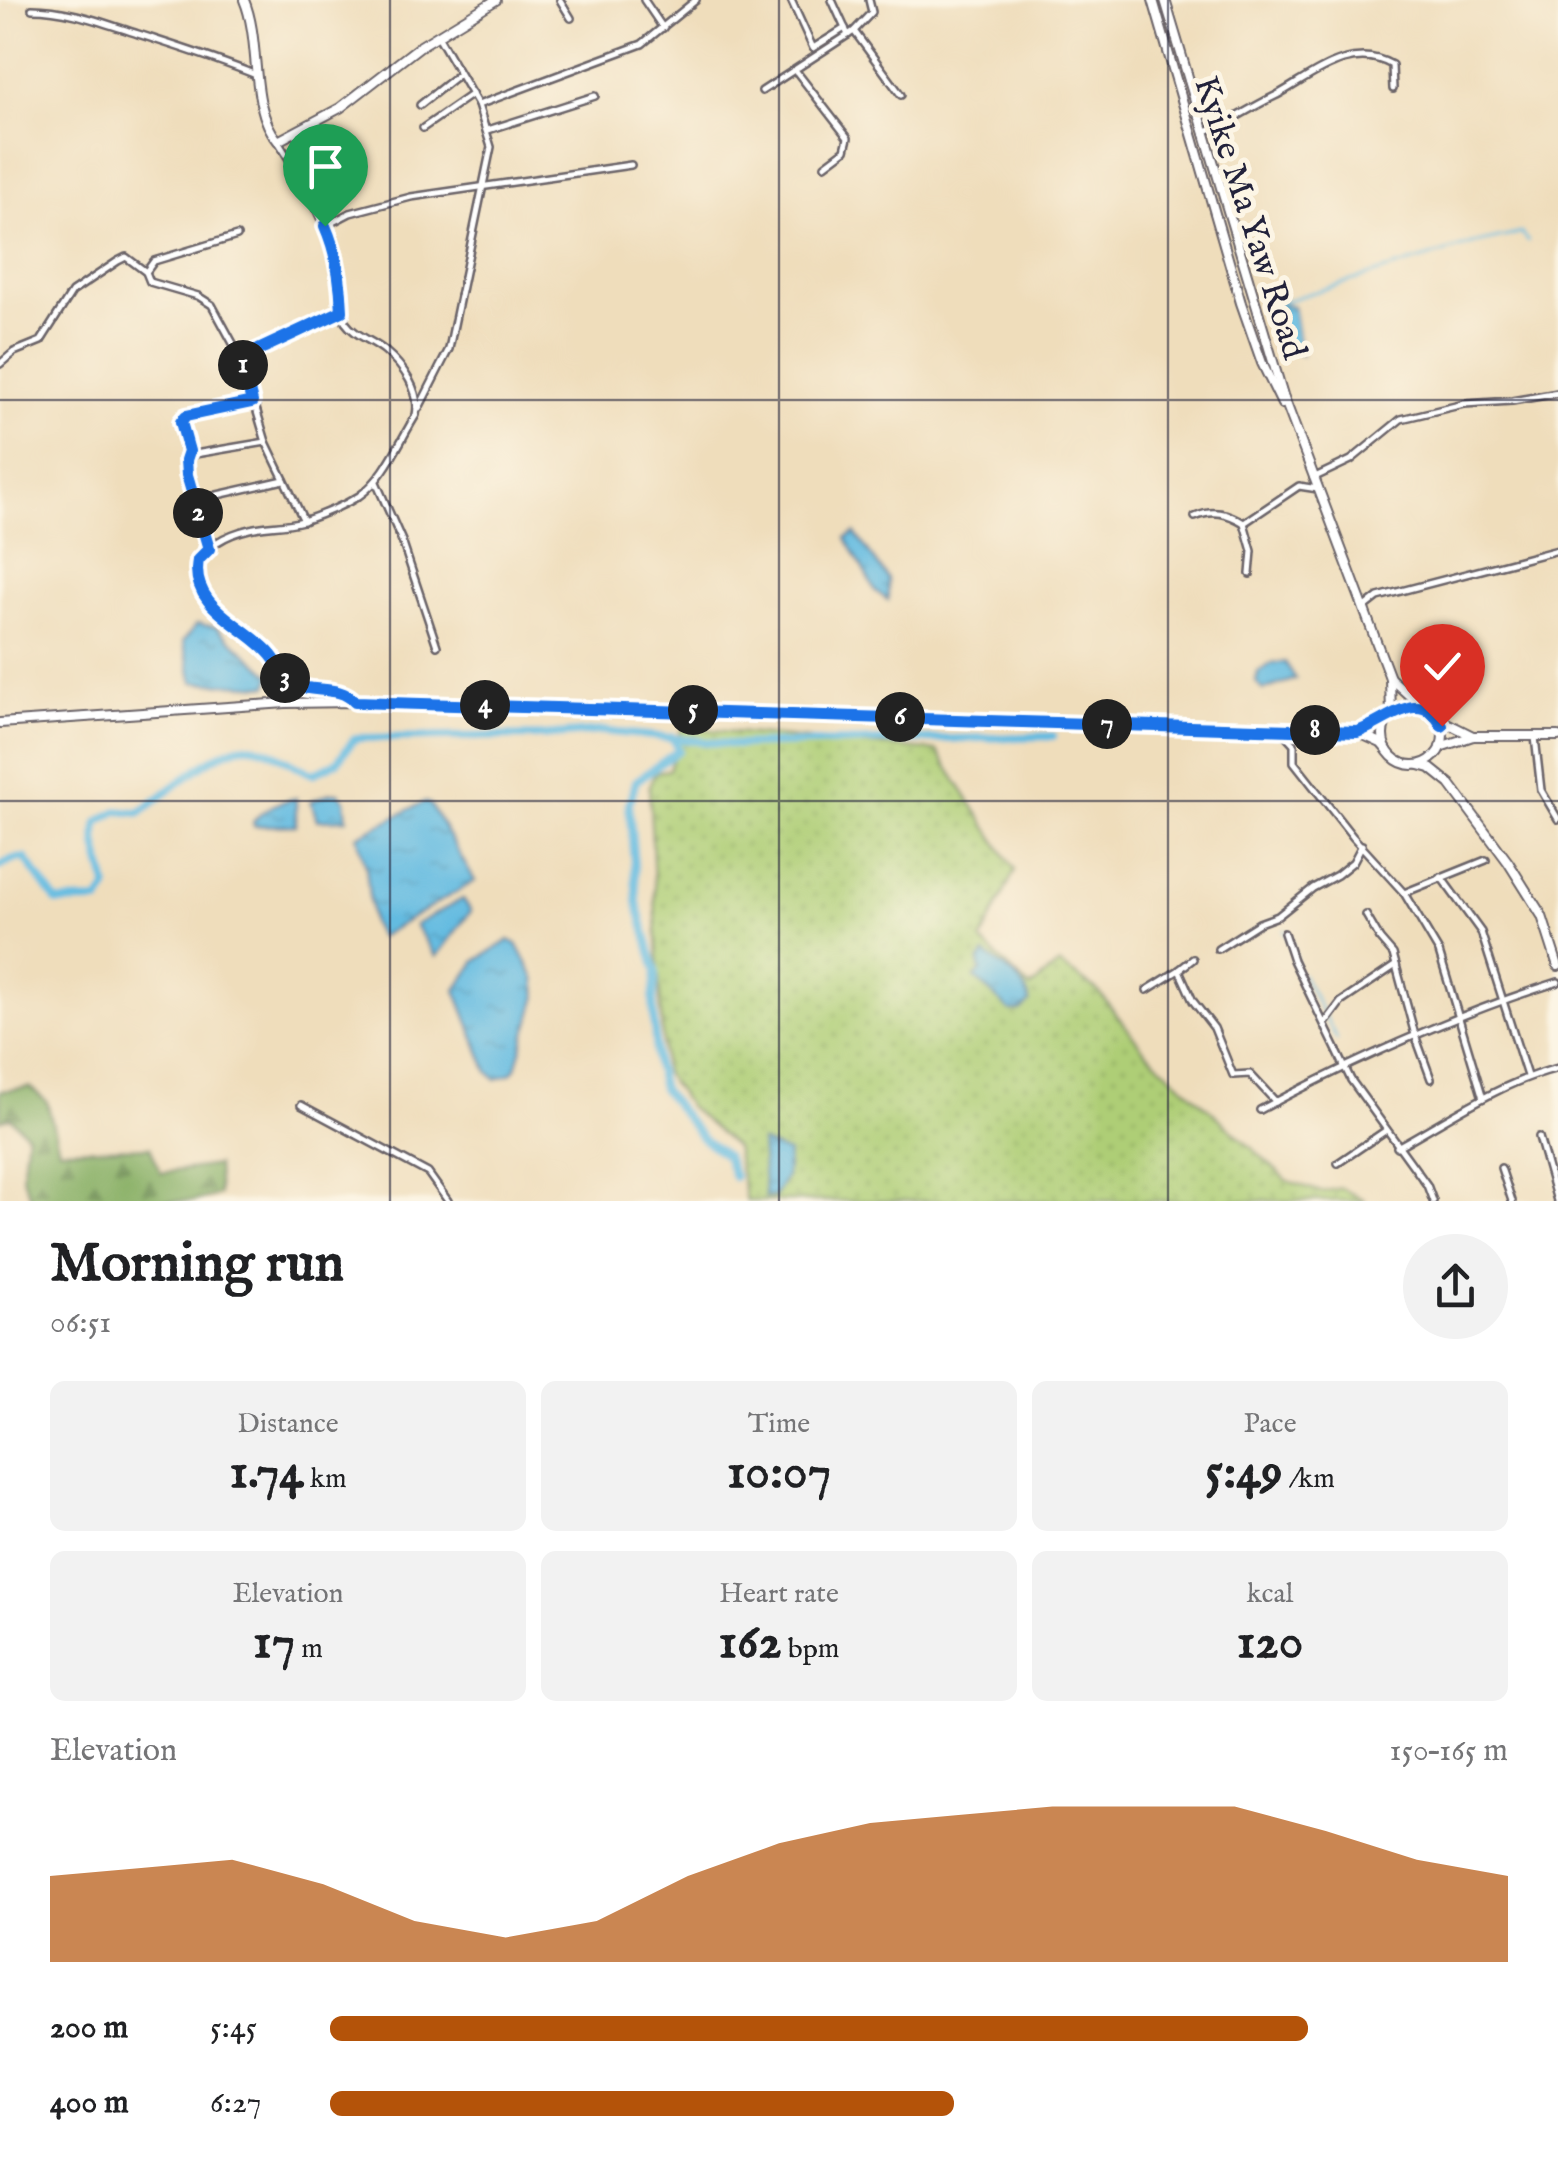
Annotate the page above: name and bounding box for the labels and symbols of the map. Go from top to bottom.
street label: Kyike Ma Yaw Road [1182,71,1316,365]
pin [283,124,368,227]
pin: 1 [218,340,268,390]
pin: 2 [173,488,223,538]
pin [1400,624,1485,727]
pin: 3 [260,653,310,703]
pin: 4 [460,680,510,730]
pin: 5 [668,685,718,735]
pin: 6 [875,692,925,742]
pin: 7 [1082,699,1132,749]
pin: 8 [1290,705,1340,755]

